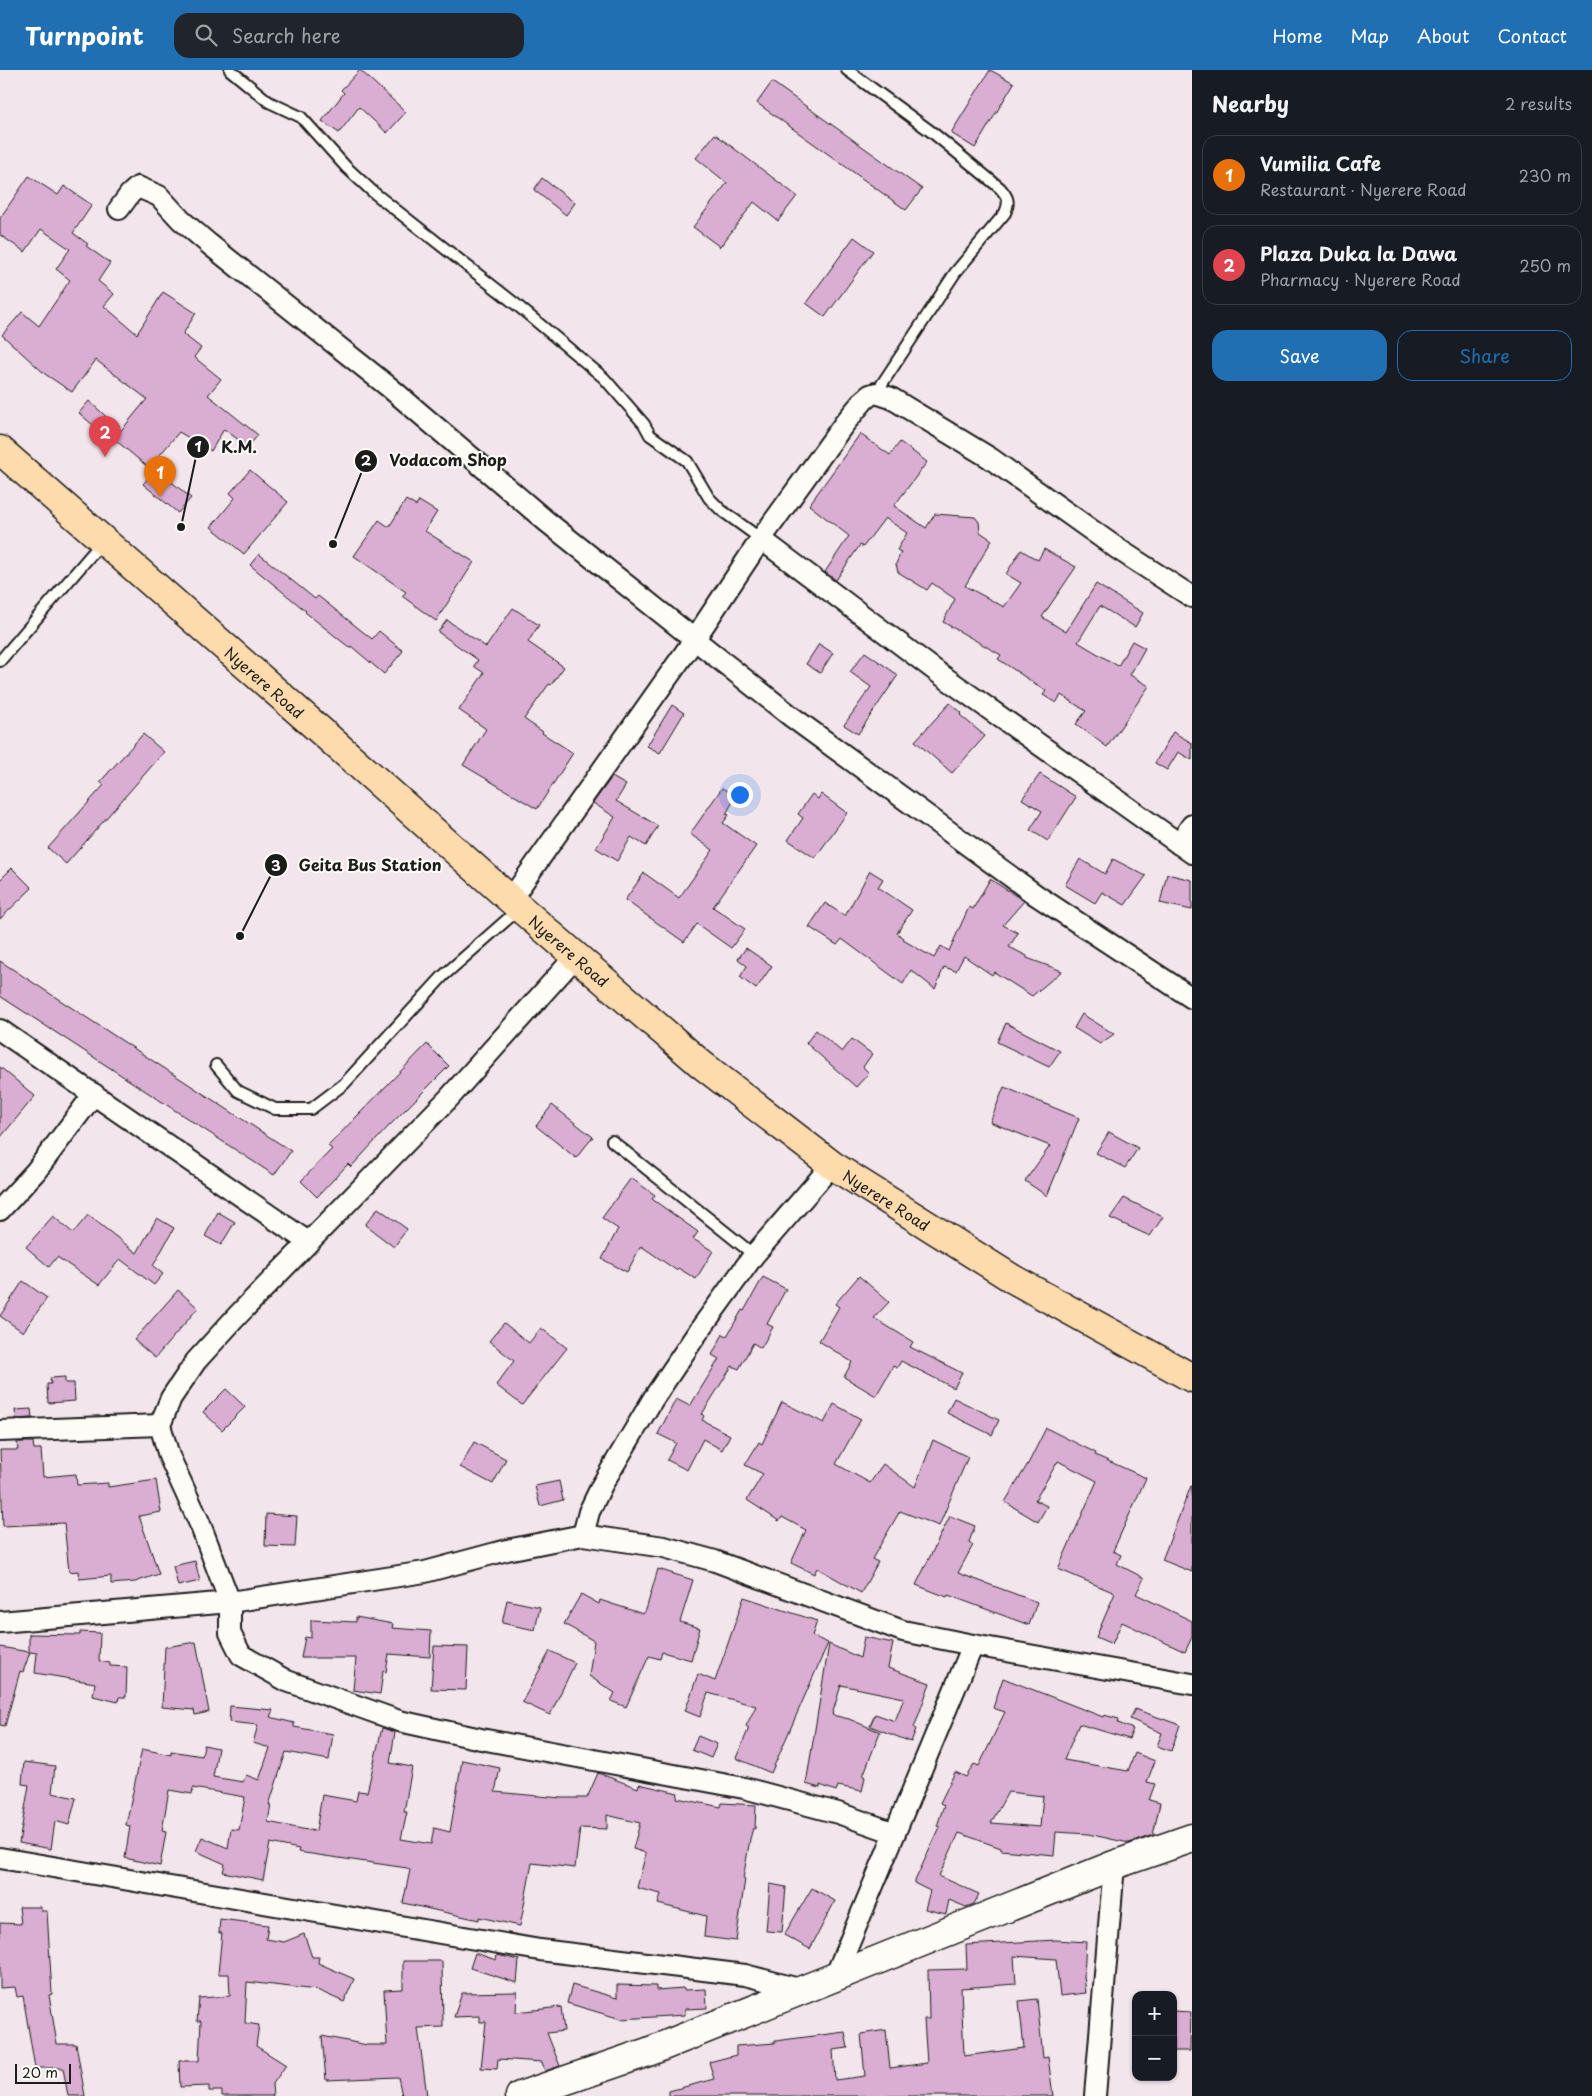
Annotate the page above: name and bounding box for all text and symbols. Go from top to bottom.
search box [174,13,524,58]
text: Turnpoint [25,17,144,53]
icon: search [192,21,220,49]
text: Search here [232,21,341,49]
text: Home [1272,22,1322,49]
text: Map [1350,22,1389,49]
text: About [1417,22,1469,49]
text: Contact [1497,22,1567,49]
text: Nearby [1212,87,1289,119]
text: 2 results [1505,91,1572,115]
text: Vumilia Cafe [1260,149,1381,177]
text: 1 [1225,163,1233,187]
text: 230 m [1519,163,1571,187]
text: Restaurant · Nyerere Road [1260,177,1467,201]
text: Plaza Duka la Dawa [1260,239,1457,267]
text: 2 [1223,253,1235,277]
text: 250 m [1520,253,1571,277]
text: Pharmacy · Nyerere Road [1260,267,1461,291]
button: Save [1212,330,1387,381]
button: Share [1397,330,1572,381]
pin: 2 [89,416,121,457]
callout: K.M. [186,432,267,463]
text: 1 [194,434,202,457]
text: K.M. [221,434,257,458]
callout: Vodacom Shop [354,445,517,476]
text: Vodacom Shop [389,447,507,471]
text: 2 [361,448,372,471]
pin: 1 [144,456,176,497]
street label: Nyerere Road [220,641,310,723]
your location [727,782,753,808]
callout: Geita Bus Station [263,850,452,881]
text: Geita Bus Station [298,852,442,876]
text: 3 [271,853,281,876]
street label: Nyerere Road [524,909,614,992]
street label: Nyerere Road [839,1163,935,1236]
map controls [1132,1991,1177,2081]
button: + [1132,1991,1177,2036]
button: − [1132,2036,1177,2081]
scale bar [15,2061,71,2084]
text: 20 m [22,2062,58,2083]

